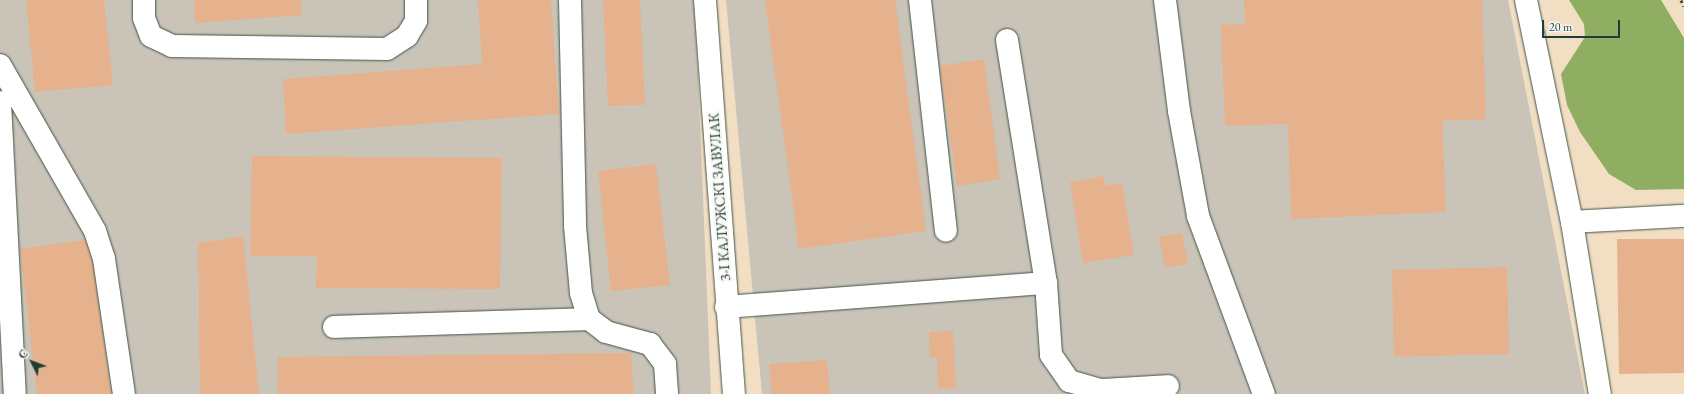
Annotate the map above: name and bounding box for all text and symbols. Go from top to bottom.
scale bar [1544,12,1622,38]
text: 20 m [1549,19,1572,35]
street label: 3-І КАЛУЖСКІ ЗАВУЛАК [704,112,734,282]
north arrow [12,342,52,382]
text: С [15,346,31,362]

